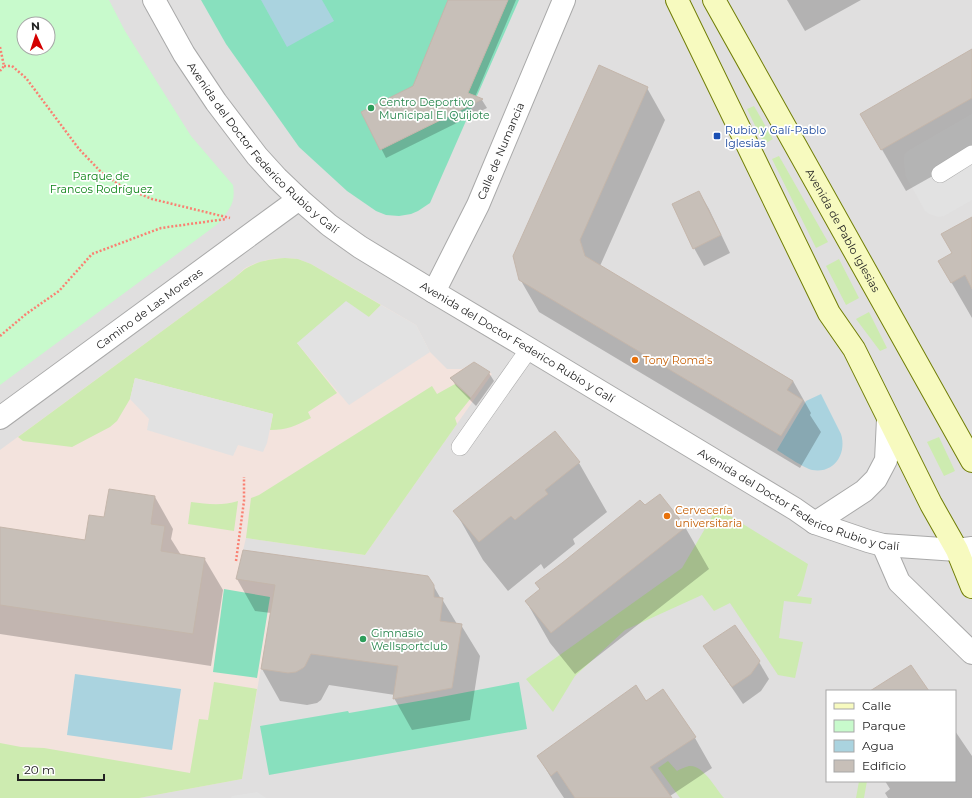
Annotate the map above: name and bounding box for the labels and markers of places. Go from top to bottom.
place label: Centro Deportivo Municipal El Quijote [379,95,490,122]
marker: Centro Deportivo Municipal El Quijote [366,103,376,113]
place label: Rubio y Galí-Pablo Iglesias [725,123,826,150]
marker: Rubio y Galí-Pablo Iglesias [712,131,722,141]
place label: Tony Roma's [643,353,713,367]
marker: Tony Roma's [630,355,640,365]
place label: Cervecería universitaria [675,503,742,530]
marker: Cervecería universitaria [662,511,672,521]
place label: Gimnasio Wellsportclub [371,626,448,653]
marker: Gimnasio Wellsportclub [358,634,368,644]

